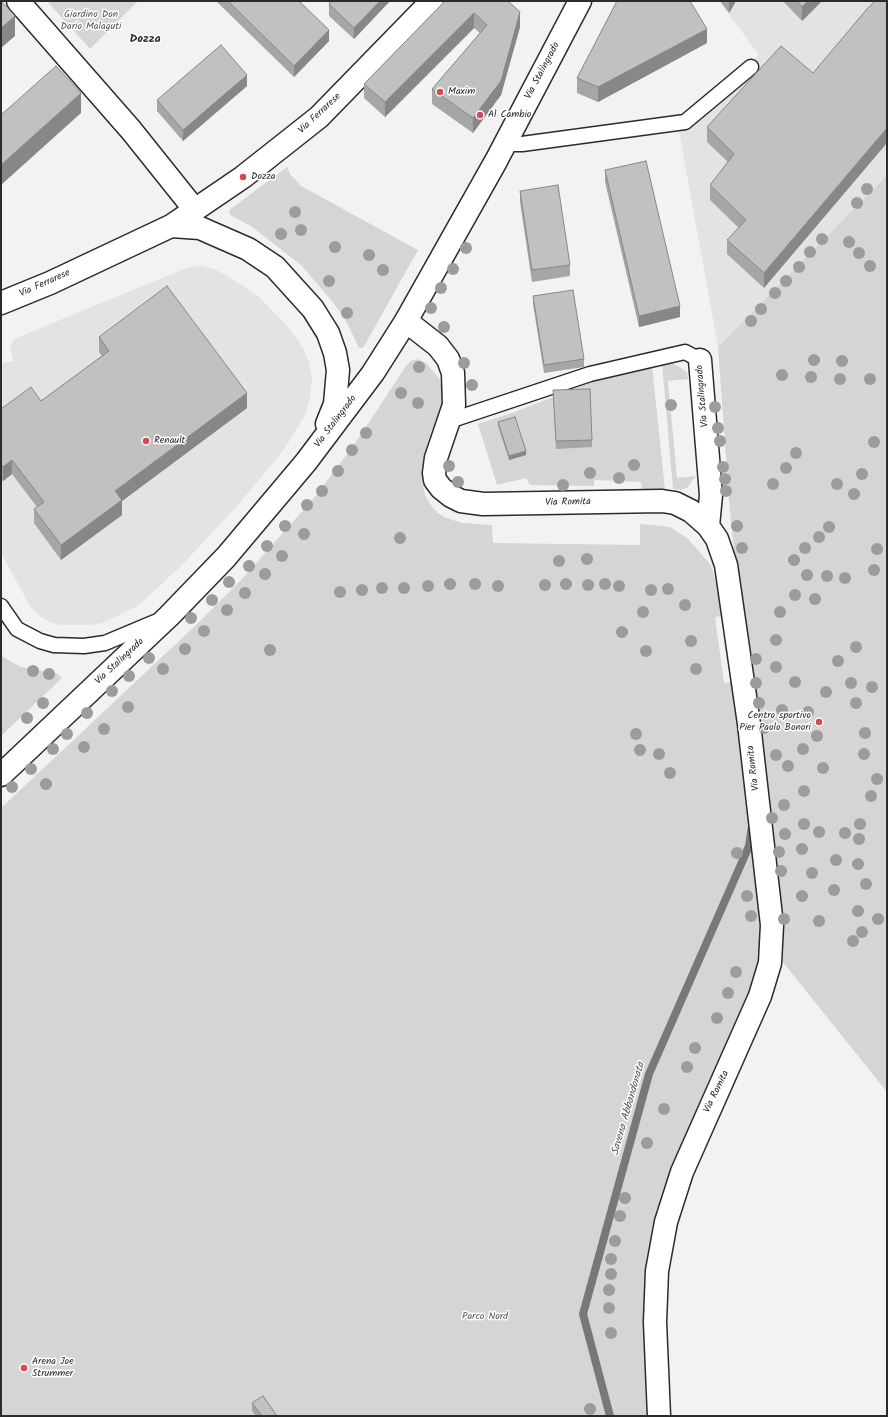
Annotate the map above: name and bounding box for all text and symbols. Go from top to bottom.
park label: Giardino Don Dario Malaguti [61,9,121,32]
district label: Dozza [129,33,161,47]
street label: Via Stalingrado [523,41,563,101]
place label: Maxim [448,86,475,98]
marker: Maxim [435,87,445,97]
street label: Via Ferrarese [296,91,344,137]
place label: Al Cambio [488,109,531,121]
marker: Al Cambio [475,110,485,120]
place label: Dozza [251,171,275,183]
marker: Dozza [238,172,248,182]
street label: Via Ferrarese [18,268,72,300]
street label: Via Stalingrado [694,364,712,428]
street label: Via Stalingrado [312,393,360,451]
place label: Renault [154,435,185,447]
marker: Renault [141,436,151,446]
street label: Via Romita [545,497,591,509]
street label: Via Stalingrado [93,636,147,688]
place label: Centro sportivo Pier Paolo Bonori [739,710,811,734]
marker: Centro sportivo Pier Paolo Bonori [814,717,824,727]
street label: Via Romita [745,745,763,791]
water label: Savena Abbandonata [609,1061,649,1157]
street label: Via Romita [702,1069,732,1115]
park label: Parco Nord [462,1311,508,1323]
place label: Arena Joe Strummer [32,1356,74,1380]
marker: Arena Joe Strummer [19,1363,29,1373]

